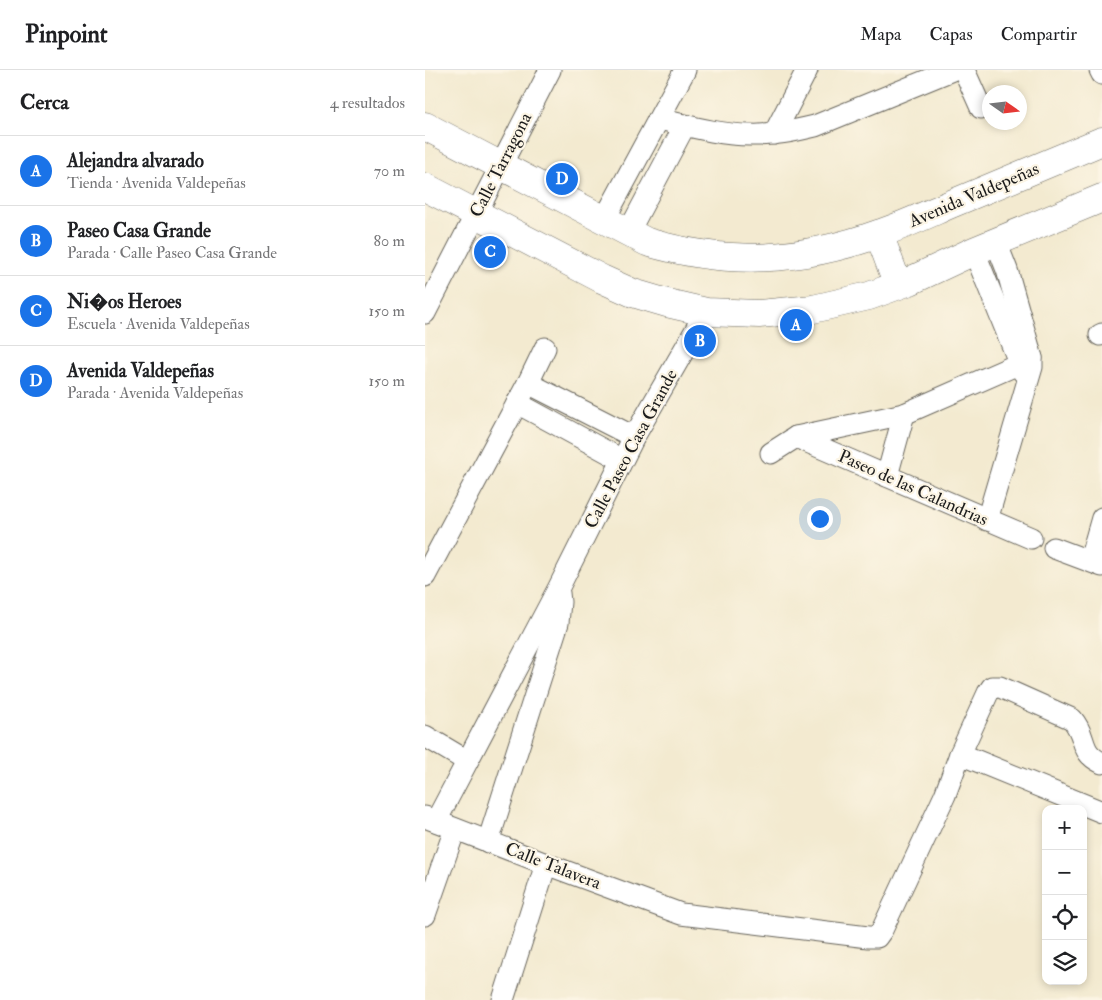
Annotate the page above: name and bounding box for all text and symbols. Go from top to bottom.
text: Pinpoint [25,19,108,50]
text: Mapa [860,23,902,46]
text: Capas [930,23,973,46]
text: Compartir [1001,23,1077,46]
north arrow [982,85,1027,130]
text: Cerca [20,89,69,116]
text: 4 resultados [330,93,405,113]
street label: Calle Tarragona [465,108,538,221]
text: Alejandra alvarado [67,149,204,173]
street label: Avenida Valdepeñas [905,157,1043,233]
pin: D [546,160,578,198]
text: A [31,161,41,181]
text: 70 m [374,161,405,181]
text: Tienda · Avenida Valdepeñas [67,173,246,193]
text: Paseo Casa Grande [67,219,211,243]
text: B [31,231,41,251]
text: 80 m [374,231,405,251]
pin: C [474,233,506,271]
text: Parada · Calle Paseo Casa Grande [67,243,277,263]
text: Ni�os Heroes [67,290,182,314]
text: C [30,301,42,321]
text: 150 m [368,301,405,321]
pin: A [780,306,812,344]
text: Escuela · Avenida Valdepeñas [67,314,250,334]
pin: B [684,322,716,360]
text: Avenida Valdepeñas [67,359,214,383]
street label: Calle Paseo Casa Grande [579,365,683,533]
text: D [29,371,43,391]
text: 150 m [368,371,405,391]
text: Parada · Avenida Valdepeñas [67,383,243,403]
street label: Paseo de las Calandrias [835,445,991,531]
your location [807,506,833,532]
map controls [1042,805,1087,985]
button: + [1042,805,1087,850]
street label: Calle Talavera [502,837,605,895]
button: − [1042,850,1087,895]
button: locate [1042,895,1087,940]
button: layers [1042,940,1087,985]

